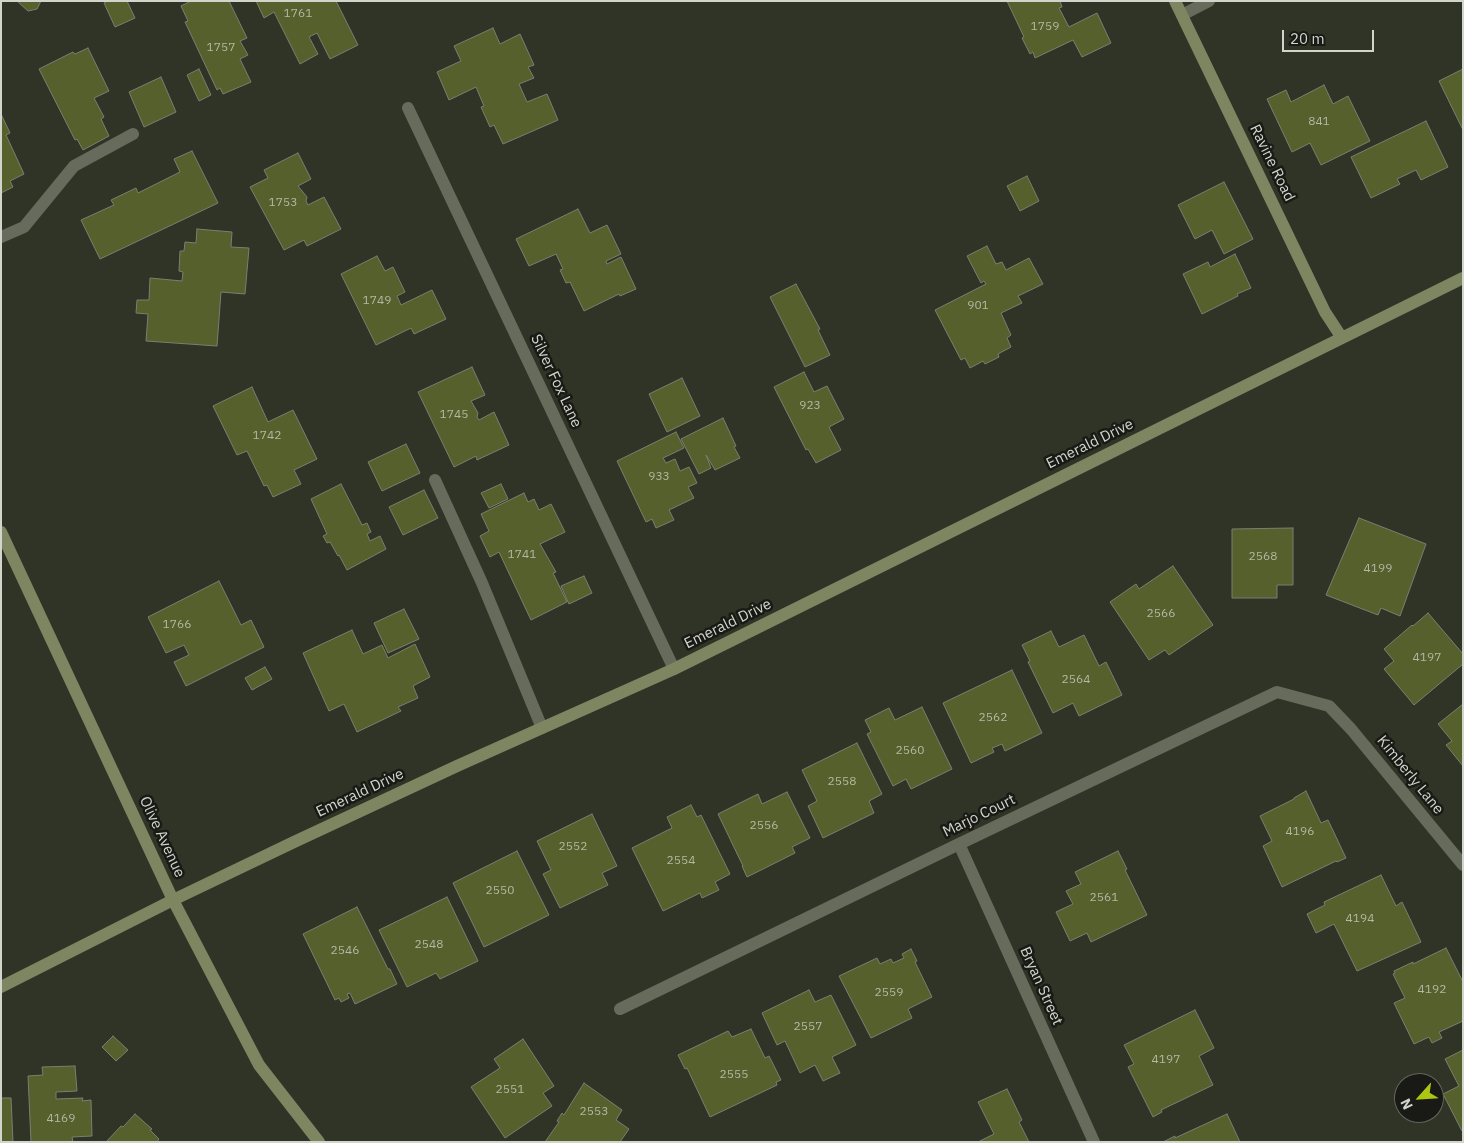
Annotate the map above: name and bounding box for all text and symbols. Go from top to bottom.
house number: 1761 [284,7,312,21]
house number: 1759 [1031,20,1059,34]
scale bar [1284,20,1376,52]
text: 20 m [1290,29,1325,48]
house number: 1757 [207,41,235,55]
house number: 841 [1308,115,1330,129]
street label: Ravine Road [1246,122,1298,204]
house number: 1753 [269,196,297,210]
house number: 1749 [363,294,391,308]
house number: 901 [967,299,989,313]
street label: Silver Fox Lane [527,332,585,430]
house number: 923 [799,399,821,413]
house number: 1745 [440,408,468,422]
street label: Emerald Drive [1044,415,1136,473]
house number: 1742 [253,429,281,443]
house number: 933 [648,470,670,484]
house number: 1741 [508,548,536,562]
house number: 2568 [1249,550,1277,564]
house number: 4199 [1364,562,1392,576]
street label: Emerald Drive [682,595,774,653]
house number: 2566 [1147,607,1175,621]
house number: 1766 [163,618,191,632]
house number: 4197 [1413,651,1441,665]
house number: 2564 [1062,673,1090,687]
house number: 2562 [979,711,1007,725]
street label: Kimberly Lane [1373,732,1447,818]
house number: 2560 [896,744,924,758]
street label: Emerald Drive [313,765,407,821]
house number: 2558 [828,775,856,789]
street label: Marjo Court [940,791,1018,841]
street label: Olive Avenue [135,794,189,880]
house number: 2556 [750,819,778,833]
house number: 4196 [1286,825,1314,839]
house number: 2552 [559,840,587,854]
house number: 2554 [667,854,695,868]
house number: 2550 [486,884,514,898]
house number: 2561 [1090,891,1118,905]
house number: 4194 [1346,912,1374,926]
house number: 2548 [415,938,443,952]
house number: 2546 [331,944,359,958]
street label: Bryan Street [1016,944,1066,1028]
house number: 4192 [1418,983,1446,997]
house number: 2559 [875,986,903,1000]
house number: 2557 [794,1020,822,1034]
house number: 4197 [1152,1053,1180,1067]
house number: 2555 [720,1068,748,1082]
north arrow [1394,1073,1444,1123]
house number: 2551 [496,1083,524,1097]
text: N [1396,1096,1417,1113]
house number: 2553 [580,1105,608,1119]
house number: 4169 [47,1112,75,1126]

